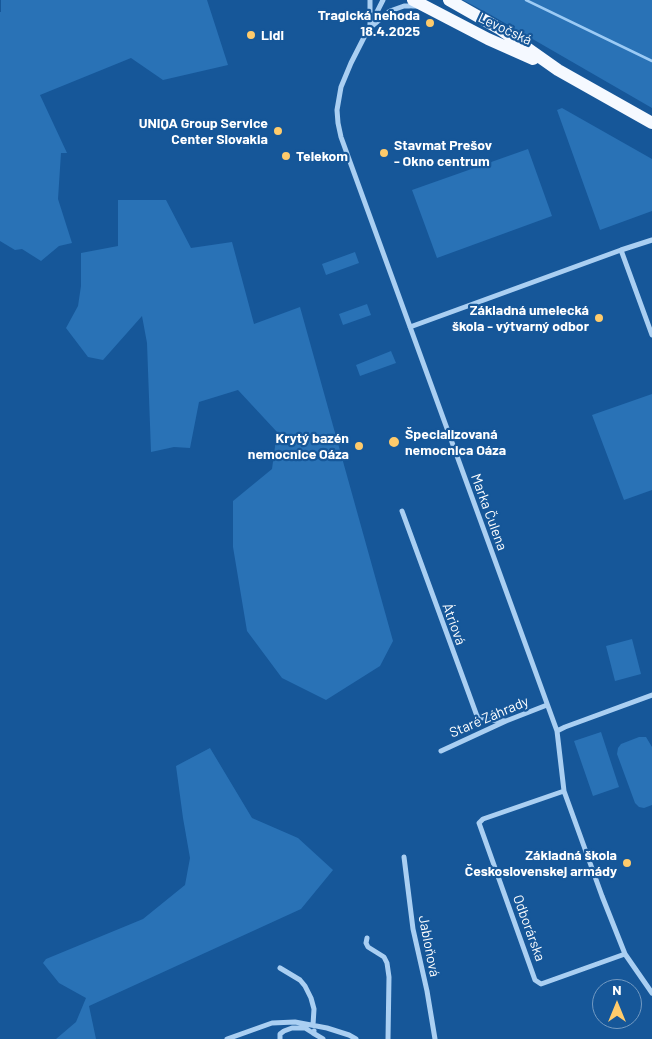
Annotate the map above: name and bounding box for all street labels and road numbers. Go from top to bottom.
street label: Levočská [475,9,535,49]
street label: Marka Čulena [467,471,511,553]
street label: Átriová [439,601,469,647]
street label: Staré Záhrady [447,693,531,741]
street label: Odborárska [509,892,549,964]
street label: Jabloňová [415,914,443,978]

